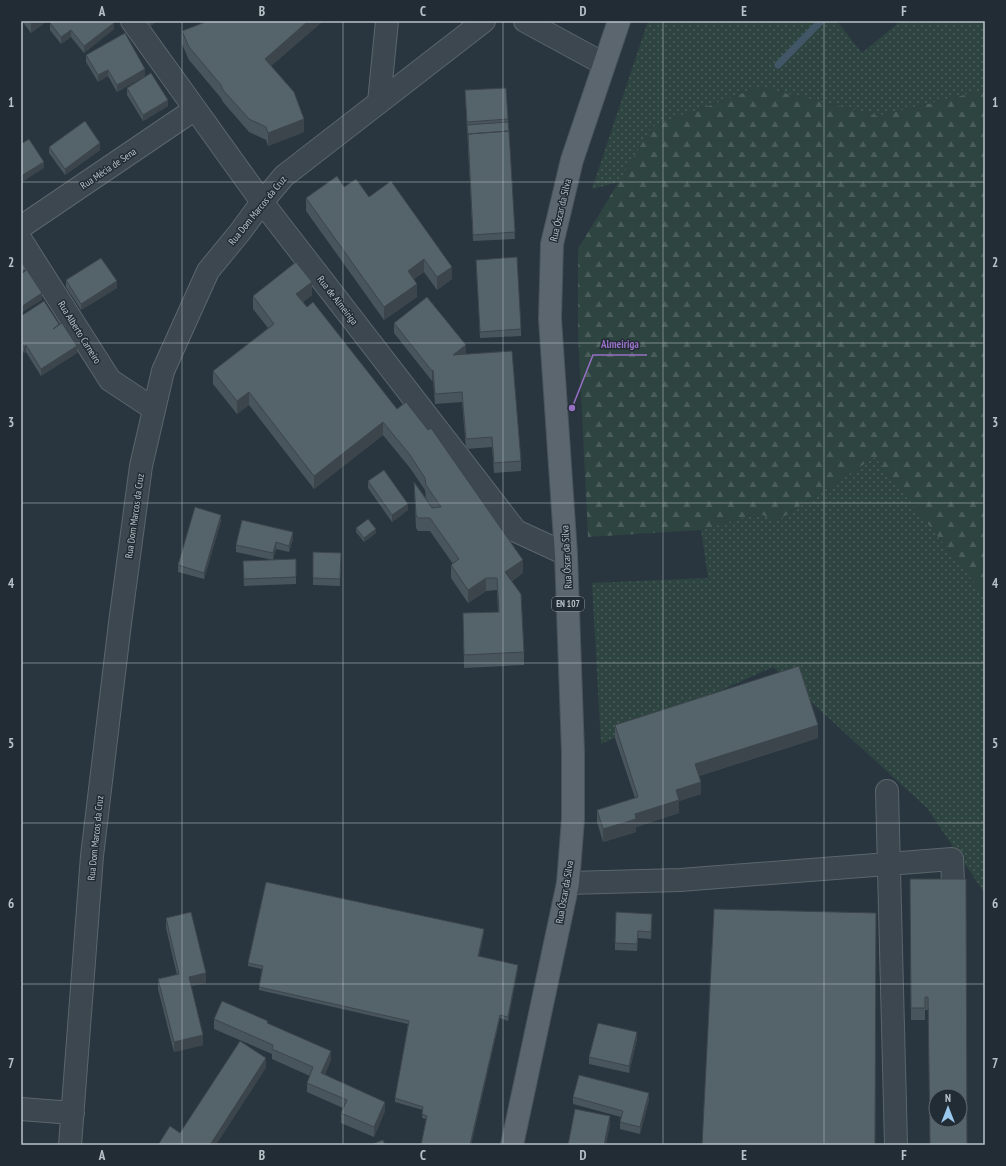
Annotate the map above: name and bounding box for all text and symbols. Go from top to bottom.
text: A [98,3,106,20]
text: B [259,3,265,20]
text: C [420,3,426,20]
text: D [580,3,587,20]
text: E [741,3,747,20]
text: F [901,3,907,20]
text: 1 [8,94,14,111]
text: 1 [992,94,998,111]
street label: Rua Mécia de Sena [78,145,139,192]
street label: Rua Dom Marcos da Cruz [225,173,290,248]
street label: Rua Óscar da Silva [547,178,574,243]
text: 2 [8,254,14,271]
text: 2 [992,254,998,271]
street label: Rua de Almeiriga [314,273,361,327]
street label: Rua Alberto Carneiro [55,298,104,366]
callout: Almeiriga [593,332,647,355]
text: Almeiriga [600,337,639,351]
text: 3 [8,414,14,431]
text: 3 [992,414,998,431]
street label: Rua Dom Marcos da Cruz [122,473,147,559]
street label: Rua Óscar da Silva [558,525,575,589]
text: 4 [8,575,15,592]
text: 4 [992,575,999,592]
road number: EN 107 [552,597,584,611]
text: 5 [8,735,14,752]
text: 5 [992,735,998,752]
street label: Rua Dom Marcos da Cruz [85,795,106,881]
street label: Rua Óscar da Silva [553,860,576,925]
text: 6 [8,895,14,912]
text: 6 [992,895,998,912]
text: 7 [8,1055,14,1072]
text: 7 [992,1055,998,1072]
north arrow [928,1088,968,1128]
text: N [945,1091,951,1105]
text: A [98,1147,106,1164]
text: B [259,1147,265,1164]
text: C [420,1147,426,1164]
text: D [580,1147,587,1164]
text: E [741,1147,747,1164]
text: F [901,1147,907,1164]

